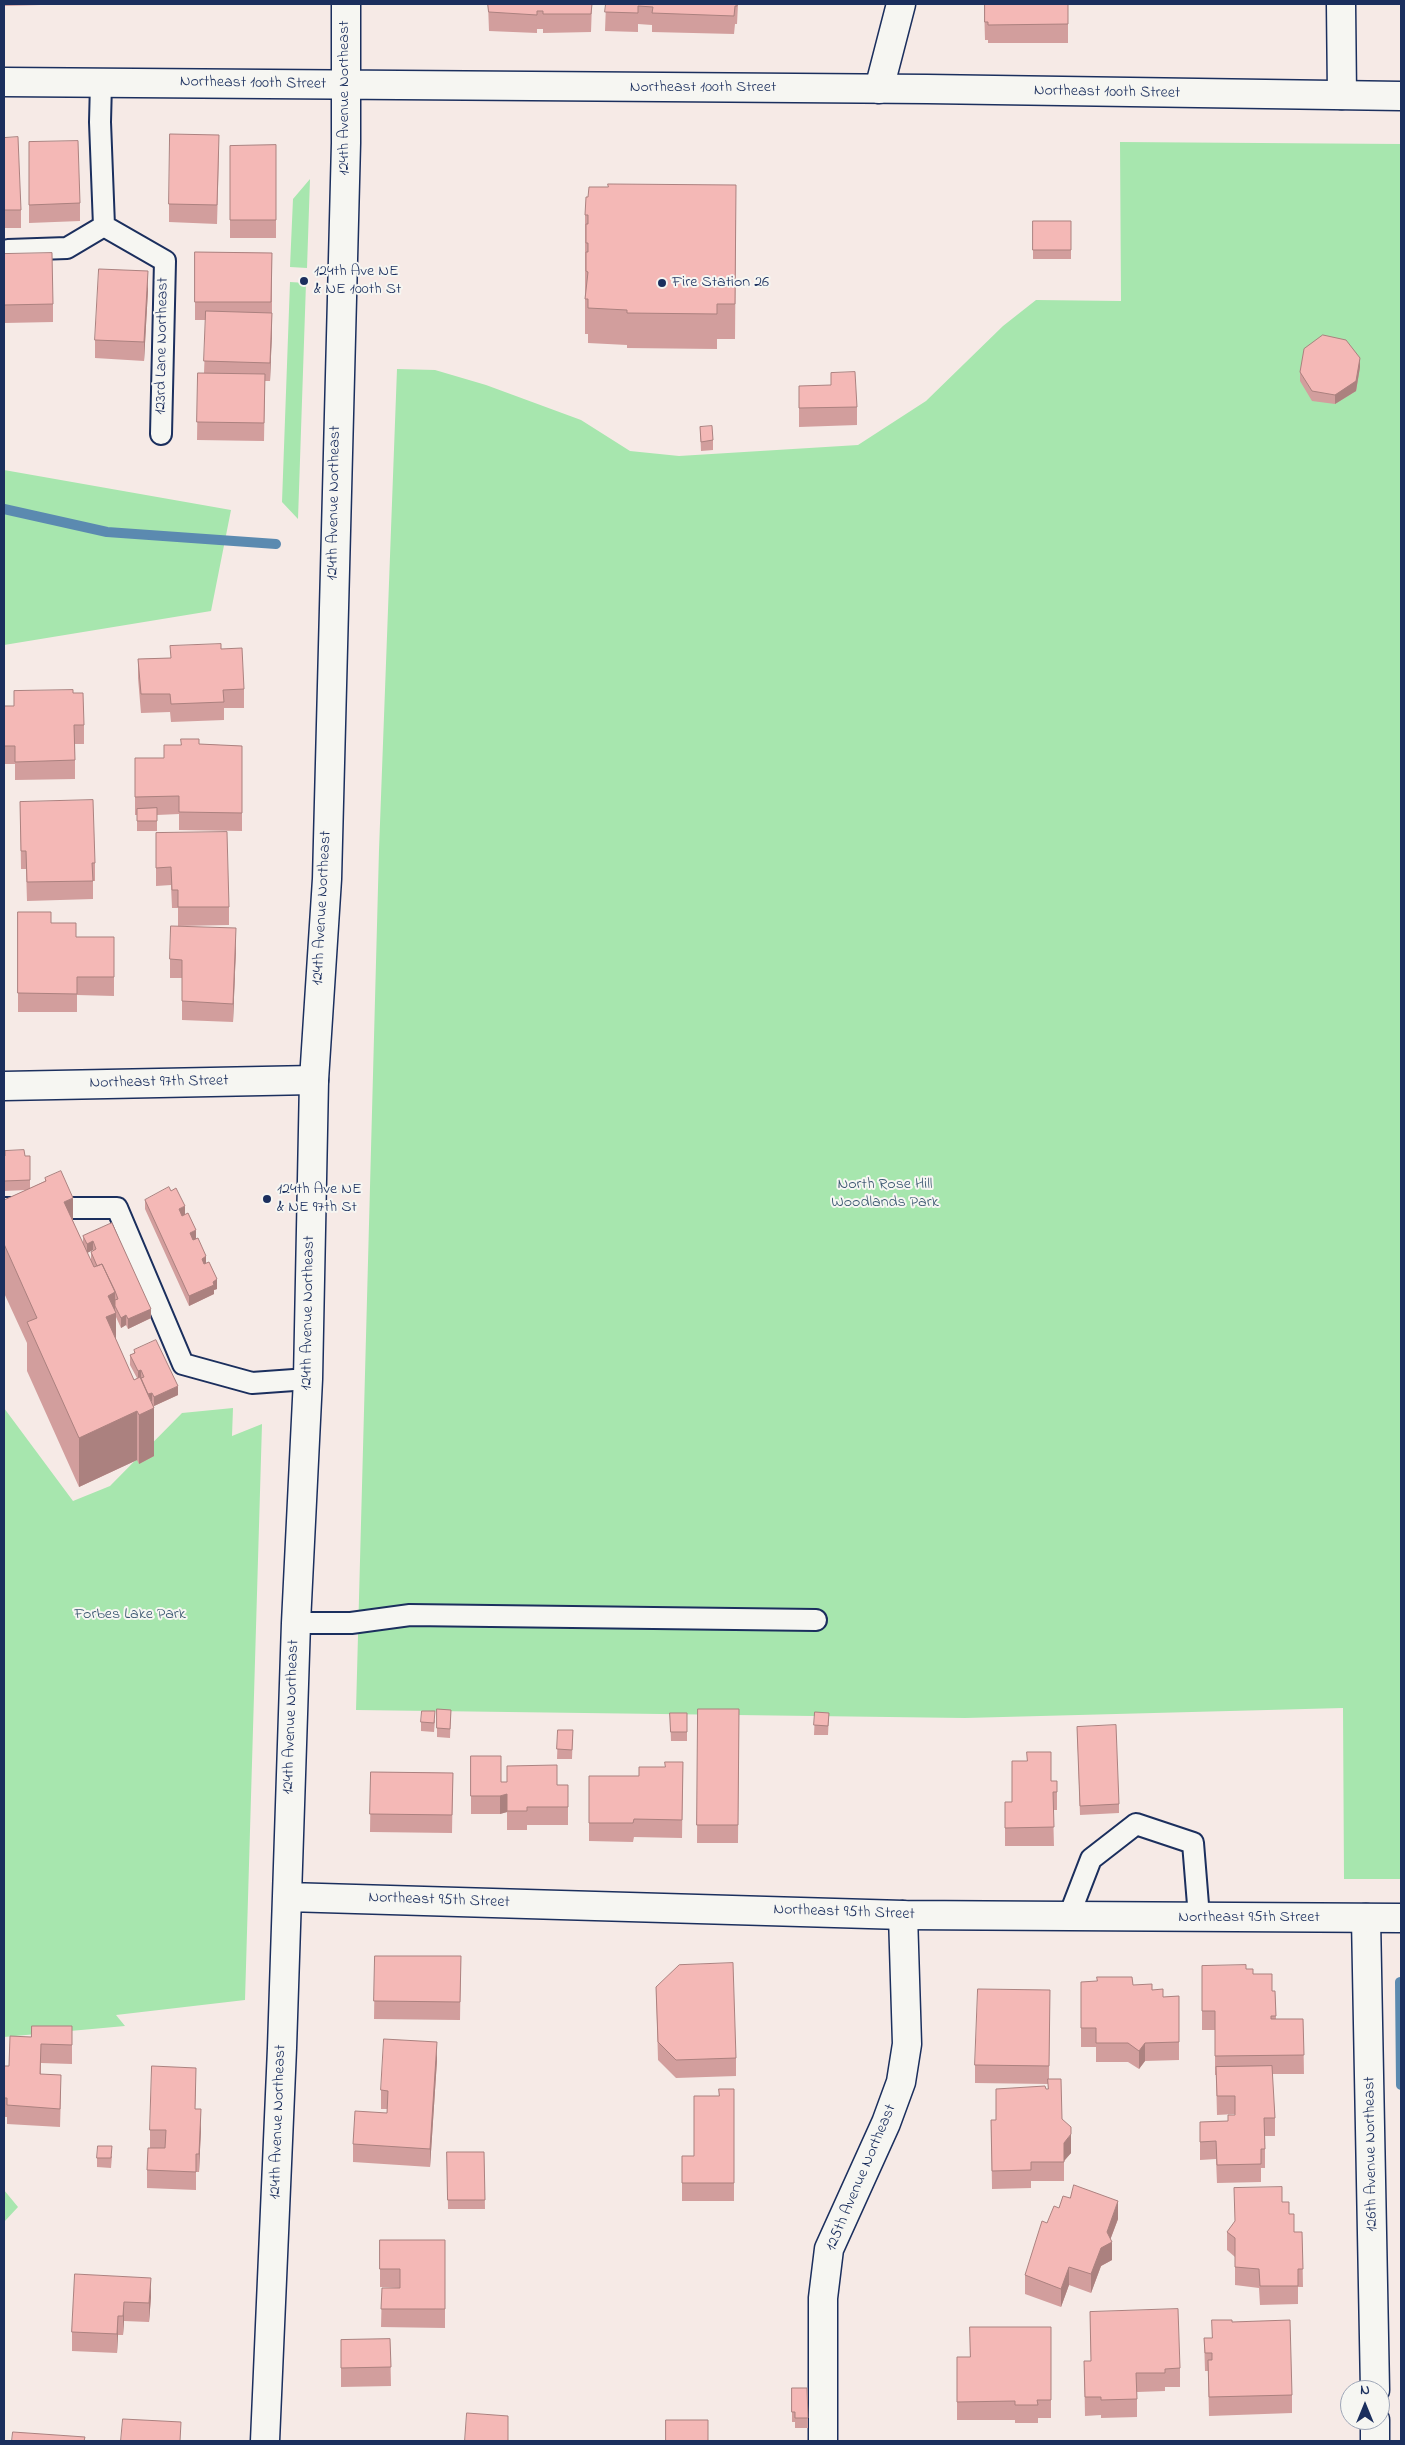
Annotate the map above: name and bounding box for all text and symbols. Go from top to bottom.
street label: 124th Avenue Northeast [335,21,355,175]
street label: Northeast 100th Street [180,73,326,95]
street label: Northeast 100th Street [630,78,776,98]
street label: Northeast 100th Street [1034,82,1180,104]
place label: 124th Ave NE & NE 100th St [314,262,401,300]
place label: Fire Station 26 [672,273,769,293]
marker: 124th Ave NE & NE 100th St [298,275,310,287]
street label: 123rd Lane Northeast [152,277,174,415]
marker: Fire Station 26 [656,277,668,289]
street label: 124th Avenue Northeast [324,425,346,581]
street label: 124th Avenue Northeast [309,830,337,986]
street label: Northeast 97th Street [89,1072,229,1094]
park label: North Rose Hill Woodlands Park [831,1175,939,1213]
place label: 124th Ave NE & NE 97th St [277,1180,362,1218]
marker: 124th Ave NE & NE 97th St [261,1193,273,1205]
street label: 124th Avenue Northeast [298,1235,320,1391]
park label: Forbes Lake Park [74,1605,186,1625]
street label: 124th Avenue Northeast [280,1639,304,1795]
street label: Northeast 95th Street [368,1889,510,1913]
street label: Northeast 95th Street [773,1901,915,1925]
street label: Northeast 95th Street [1178,1908,1320,1928]
street label: 124th Avenue Northeast [267,2044,291,2200]
street label: 126th Avenue Northeast [1361,2076,1383,2232]
street label: 125th Avenue Northeast [822,2102,902,2254]
north arrow [1340,2380,1390,2430]
text: N [1360,2380,1370,2401]

